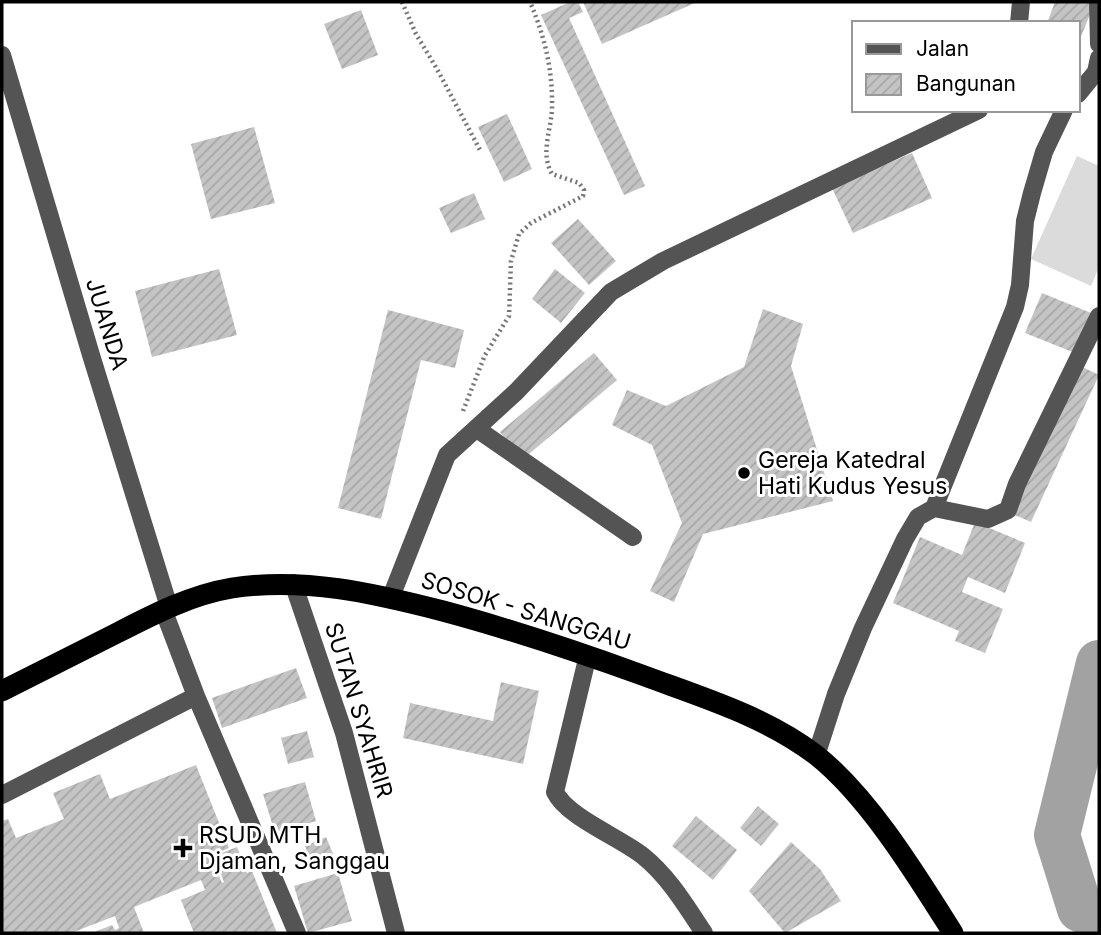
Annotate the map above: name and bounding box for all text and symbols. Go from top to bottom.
legend [852,21,1080,112]
text: Jalan [916,36,969,61]
text: Bangunan [916,71,1016,96]
street label: JUANDA [80,275,134,373]
place label: Gereja Katedral Hati Kudus Yesus [758,446,947,500]
marker: Gereja Katedral Hati Kudus Yesus [736,465,752,481]
street label: SOSOK - SANGGAU [418,566,634,656]
street label: SUTAN SYAHRIR [319,619,399,801]
place label: RSUD MTH Djaman, Sanggau [199,821,390,875]
marker: RSUD MTH Djaman, Sanggau [173,838,193,858]

